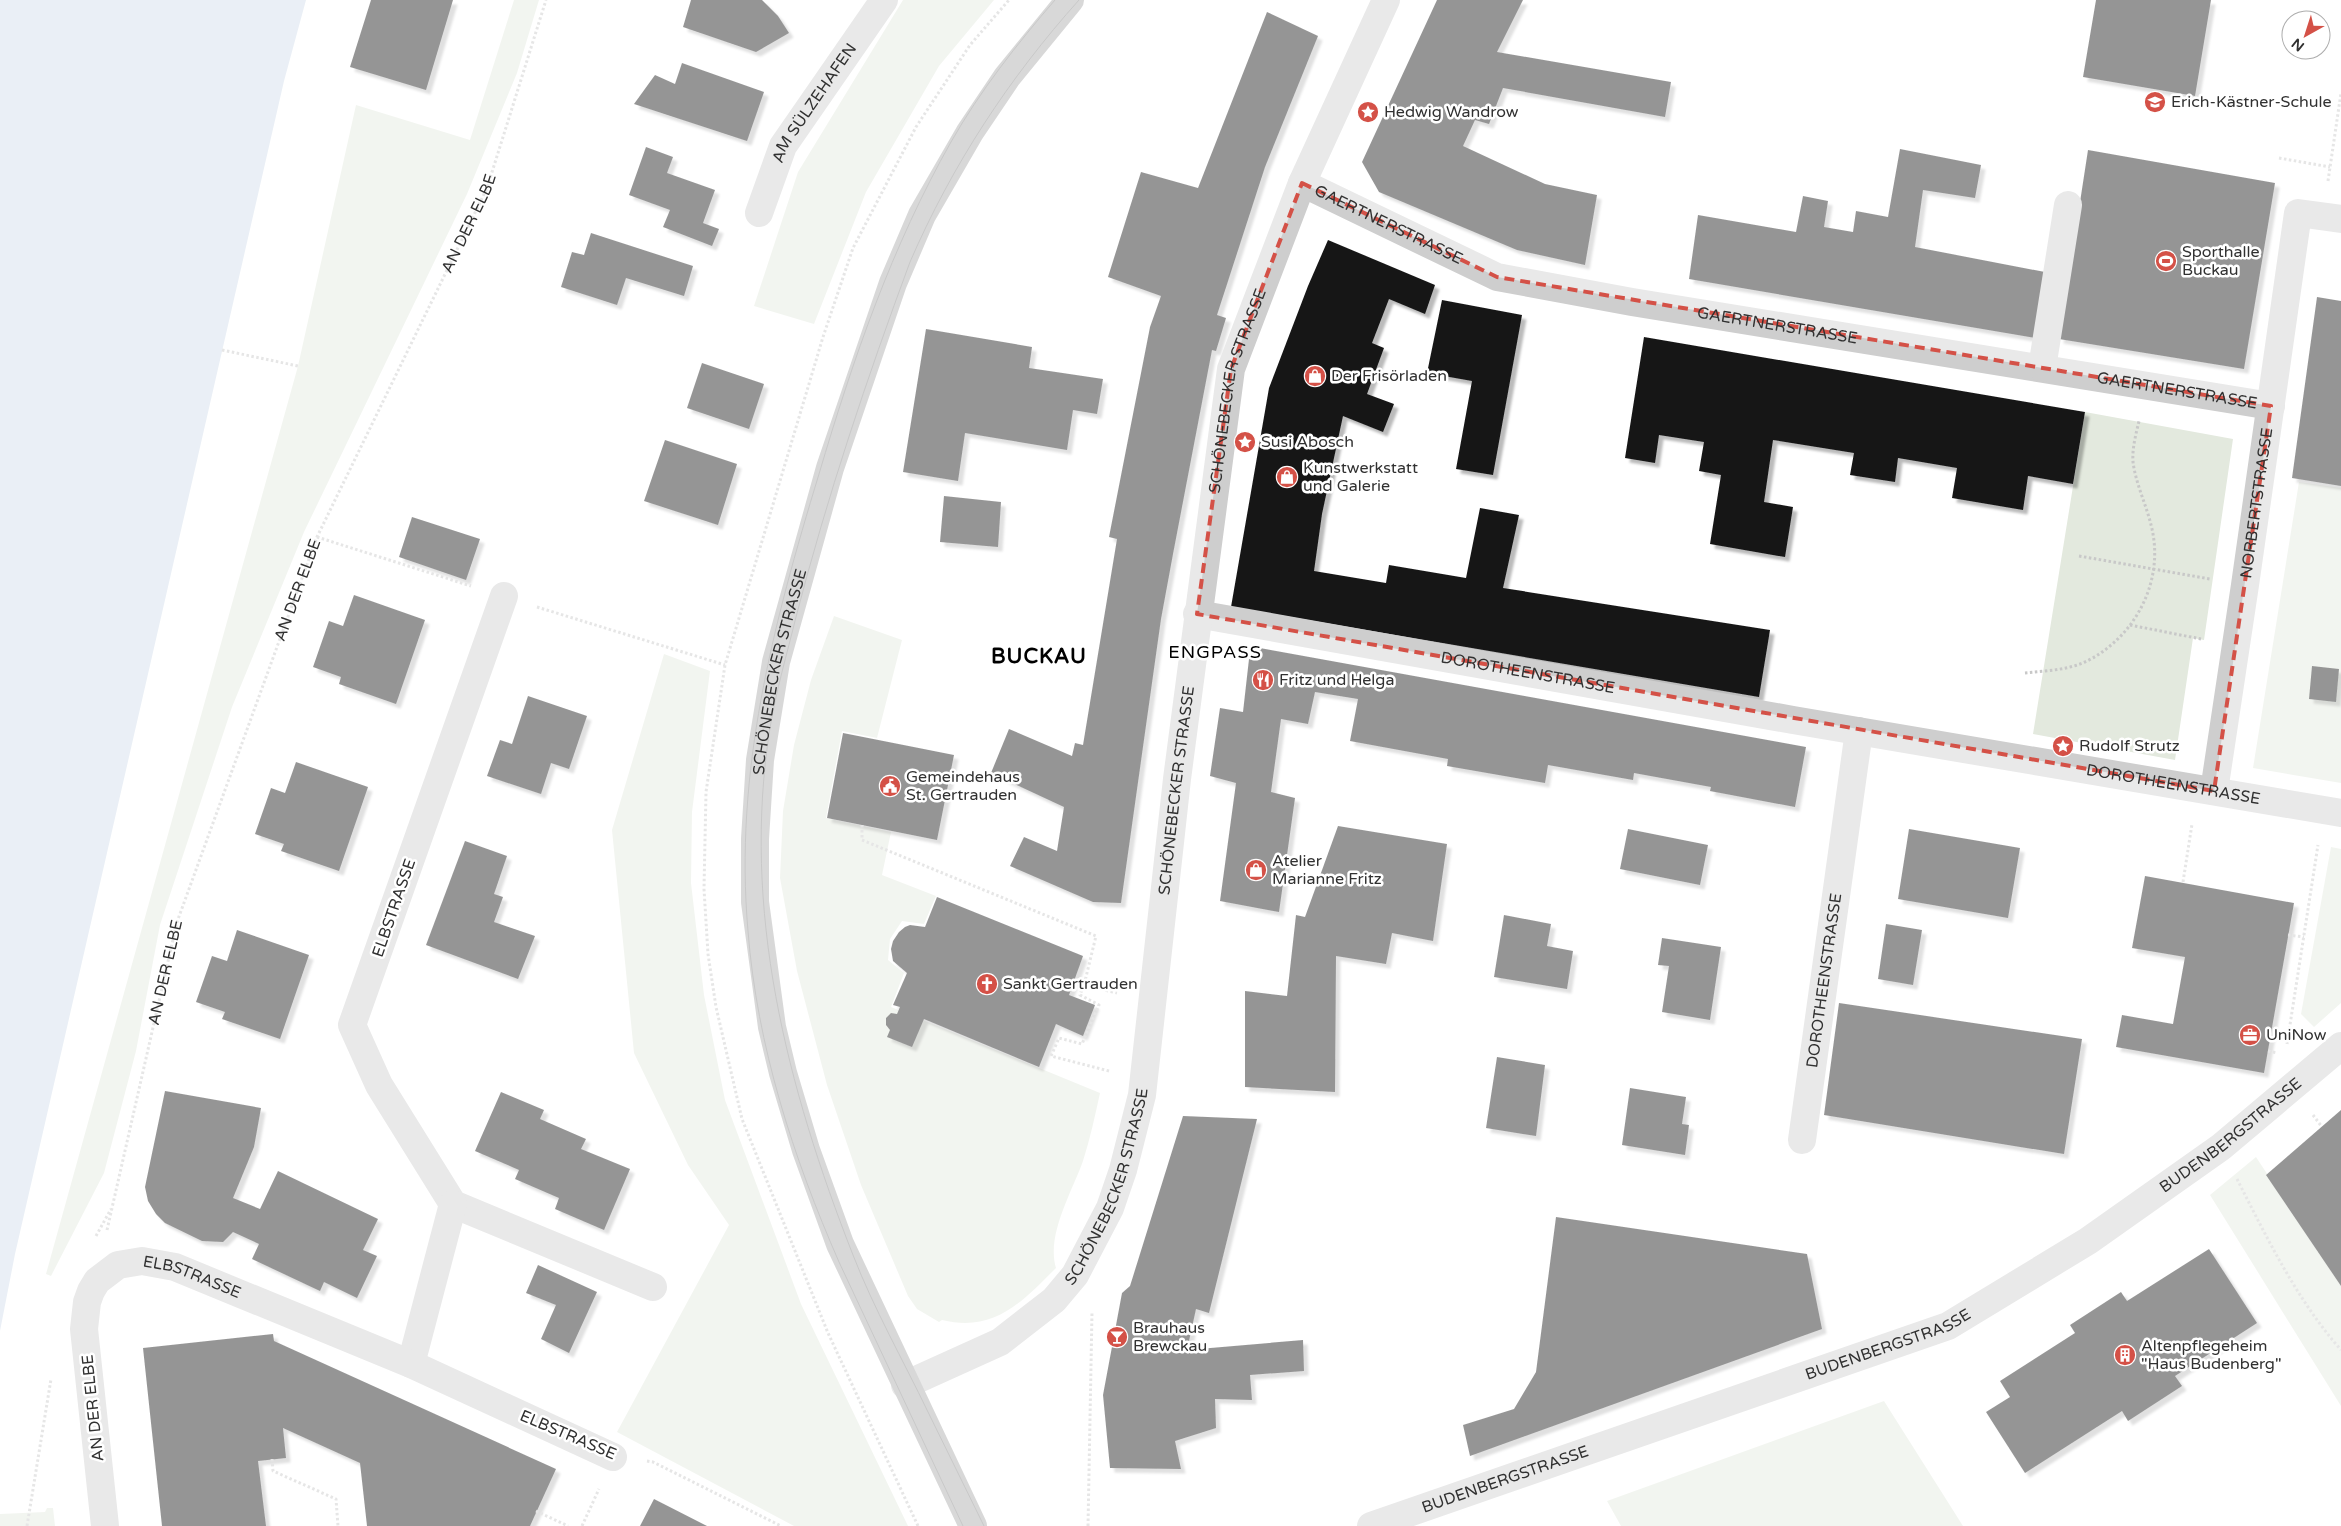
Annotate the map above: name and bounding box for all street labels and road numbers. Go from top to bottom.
street label: AM SÜLZEHAFEN [768,39,861,166]
street label: AN DER ELBE [437,172,501,276]
street label: GAERTNERSTRASSE [1311,180,1466,269]
street label: SCHÖNEBECKER STRASSE [1205,286,1271,494]
street label: GAERTNERSTRASSE [1696,303,1859,349]
street label: GAERTNERSTRASSE [2095,368,2259,414]
street label: NORBERTSTRASSE [2236,426,2277,580]
street label: AN DER ELBE [270,536,325,644]
street label: SCHÖNEBECKER STRASSE [749,567,811,775]
street label: DOROTHEENSTRASSE [1439,648,1616,698]
street label: SCHÖNEBECKER STRASSE [1154,685,1199,896]
street label: DOROTHEENSTRASSE [2085,760,2262,809]
street label: ELBSTRASSE [368,856,420,960]
street label: DOROTHEENSTRASSE [1802,892,1846,1069]
street label: AN DER ELBE [144,918,187,1027]
street label: BUDENBERGSTRASSE [2156,1073,2306,1197]
street label: SCHÖNEBECKER STRASSE [1061,1087,1153,1289]
street label: ELBSTRASSE [141,1251,244,1303]
street label: BUDENBERGSTRASSE [1803,1304,1975,1385]
street label: AN DER ELBE [77,1354,109,1462]
street label: ELBSTRASSE [517,1406,619,1464]
street label: BUDENBERGSTRASSE [1419,1441,1591,1518]

